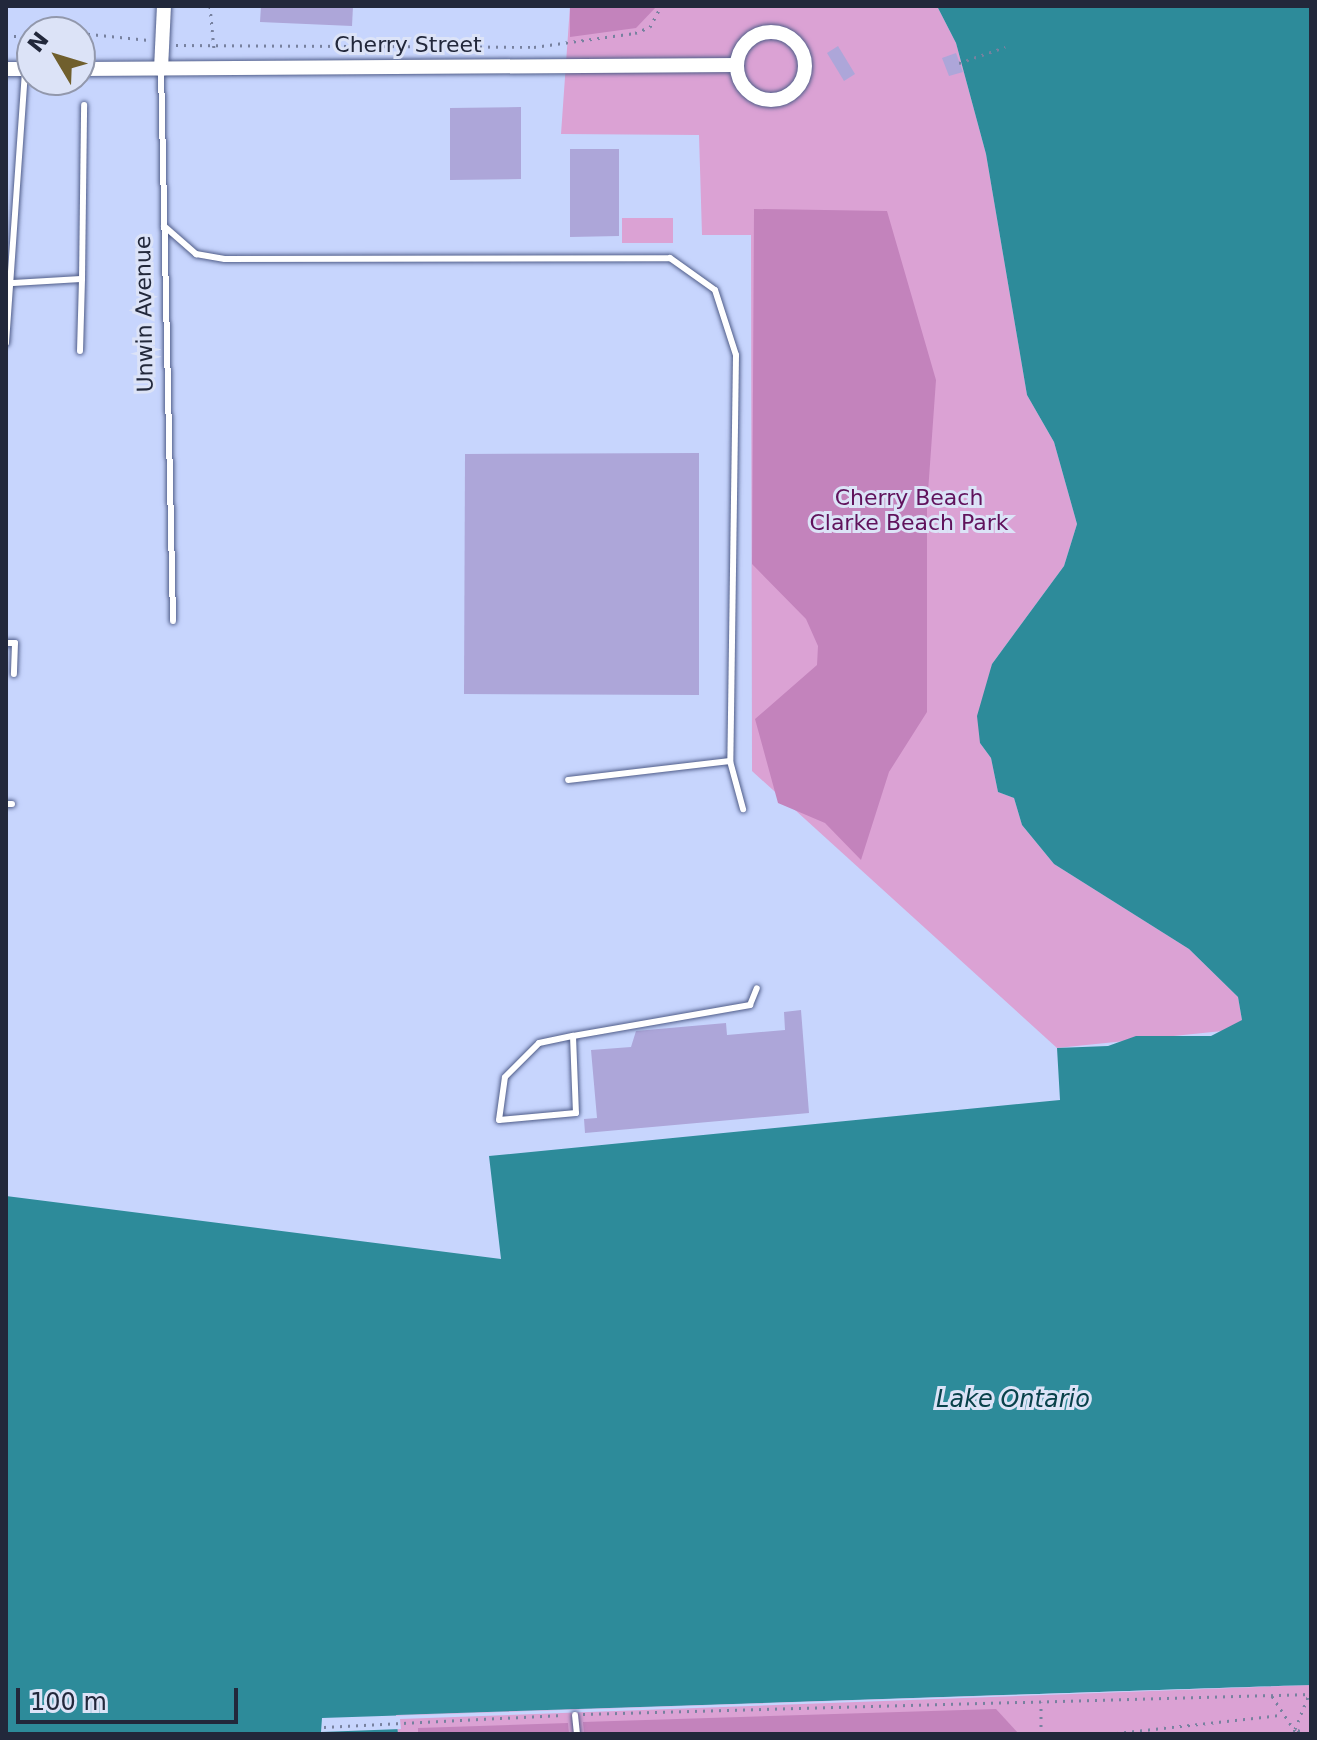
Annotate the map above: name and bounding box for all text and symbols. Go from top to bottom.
north arrow [16,16,96,96]
text: N [23,27,54,57]
street label: Cherry Street [334,32,482,58]
street label: Unwin Avenue [129,235,159,393]
park label: Cherry Beach Clarke Beach Park [809,484,1009,536]
water label: Lake Ontario [936,1386,1090,1414]
scale bar [20,1672,242,1722]
text: 100 m [30,1688,107,1716]

